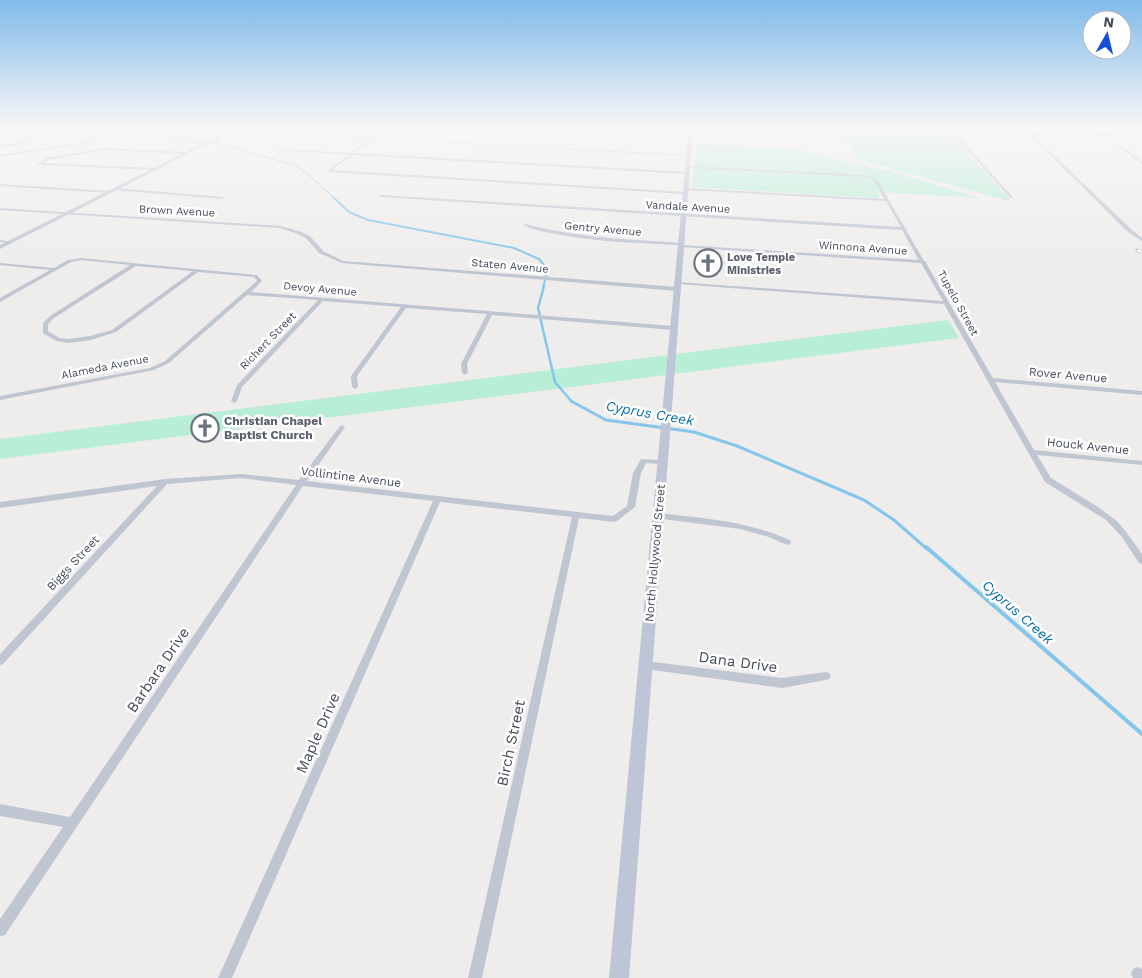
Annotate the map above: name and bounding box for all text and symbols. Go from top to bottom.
north arrow [1082,10,1132,60]
text: N [1103,13,1115,31]
street label: Vandale Avenue [645,198,731,216]
street label: Brown Avenue [139,203,215,219]
street label: Gentry Avenue [564,219,642,239]
street label: Winnona Avenue [818,238,908,258]
church icon: Love Temple Ministries [693,248,723,278]
place label: Love Temple Ministries [727,251,795,277]
street label: Staten Avenue [471,256,549,276]
street label: Tupelo Street [935,268,982,338]
street label: Devoy Avenue [283,279,357,299]
street label: Richert Street [237,309,299,373]
street label: Alameda Avenue [60,352,150,382]
street label: Rover Avenue [1028,365,1108,385]
water label: Cyprus Creek [605,397,696,429]
church icon: Christian Chapel Baptist Church [190,413,220,443]
place label: Christian Chapel Baptist Church [224,414,322,442]
street label: Houck Avenue [1046,435,1130,457]
street label: Vollintine Avenue [300,464,402,490]
street label: North Hollywood Street [642,484,668,622]
street label: Biggs Street [44,533,102,593]
water label: Cyprus Creek [979,577,1057,647]
street label: Barbara Drive [123,624,193,716]
street label: Dana Drive [698,648,778,676]
street label: Maple Drive [292,690,344,776]
street label: Birch Street [493,698,529,788]

